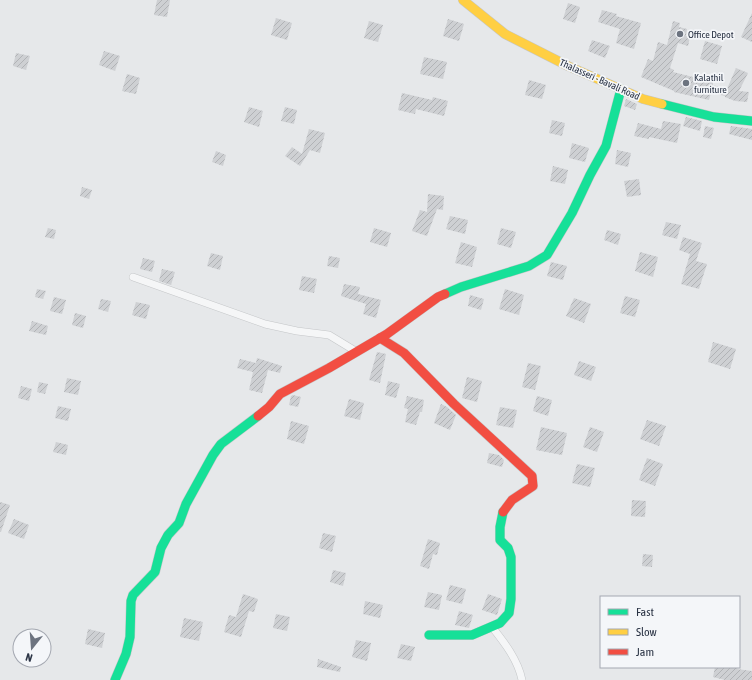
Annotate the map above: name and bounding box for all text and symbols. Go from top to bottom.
marker: Office Depot [675,29,685,39]
place label: Office Depot [688,29,734,40]
street label: Thalasseri - Bavali Road [558,57,642,102]
place label: Kalathil furniture [694,72,727,95]
marker: Kalathil furniture [681,78,691,88]
legend [600,596,740,668]
text: Fast [636,605,654,619]
text: Slow [636,625,657,639]
north arrow [12,628,52,668]
text: Jam [636,645,654,659]
text: N [24,651,34,664]

